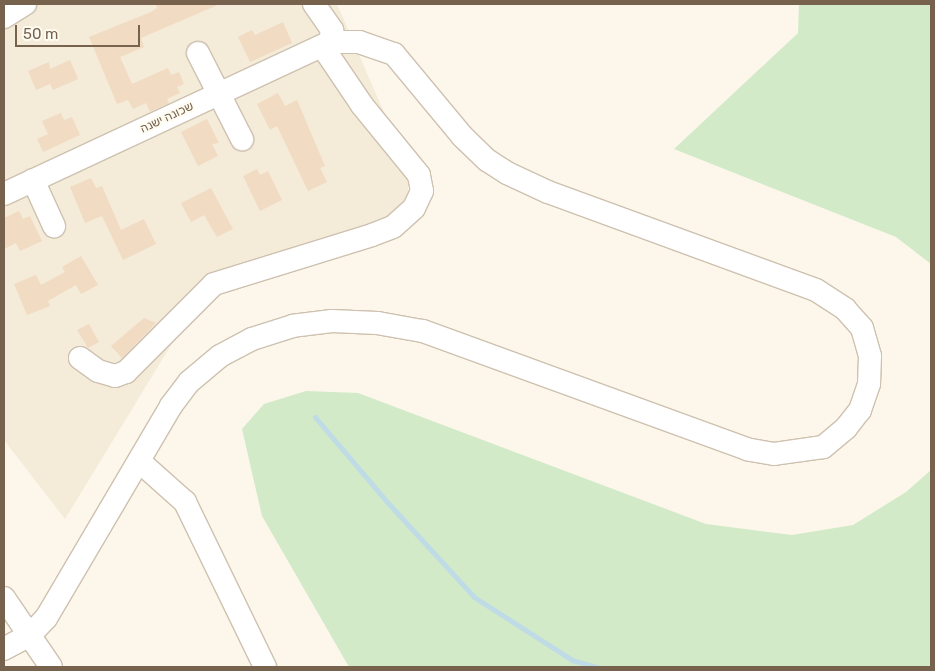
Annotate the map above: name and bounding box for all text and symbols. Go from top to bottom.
scale bar [18,15,142,47]
text: 50 m [23,25,58,43]
street label: שכונה ישנה [138,99,196,137]

